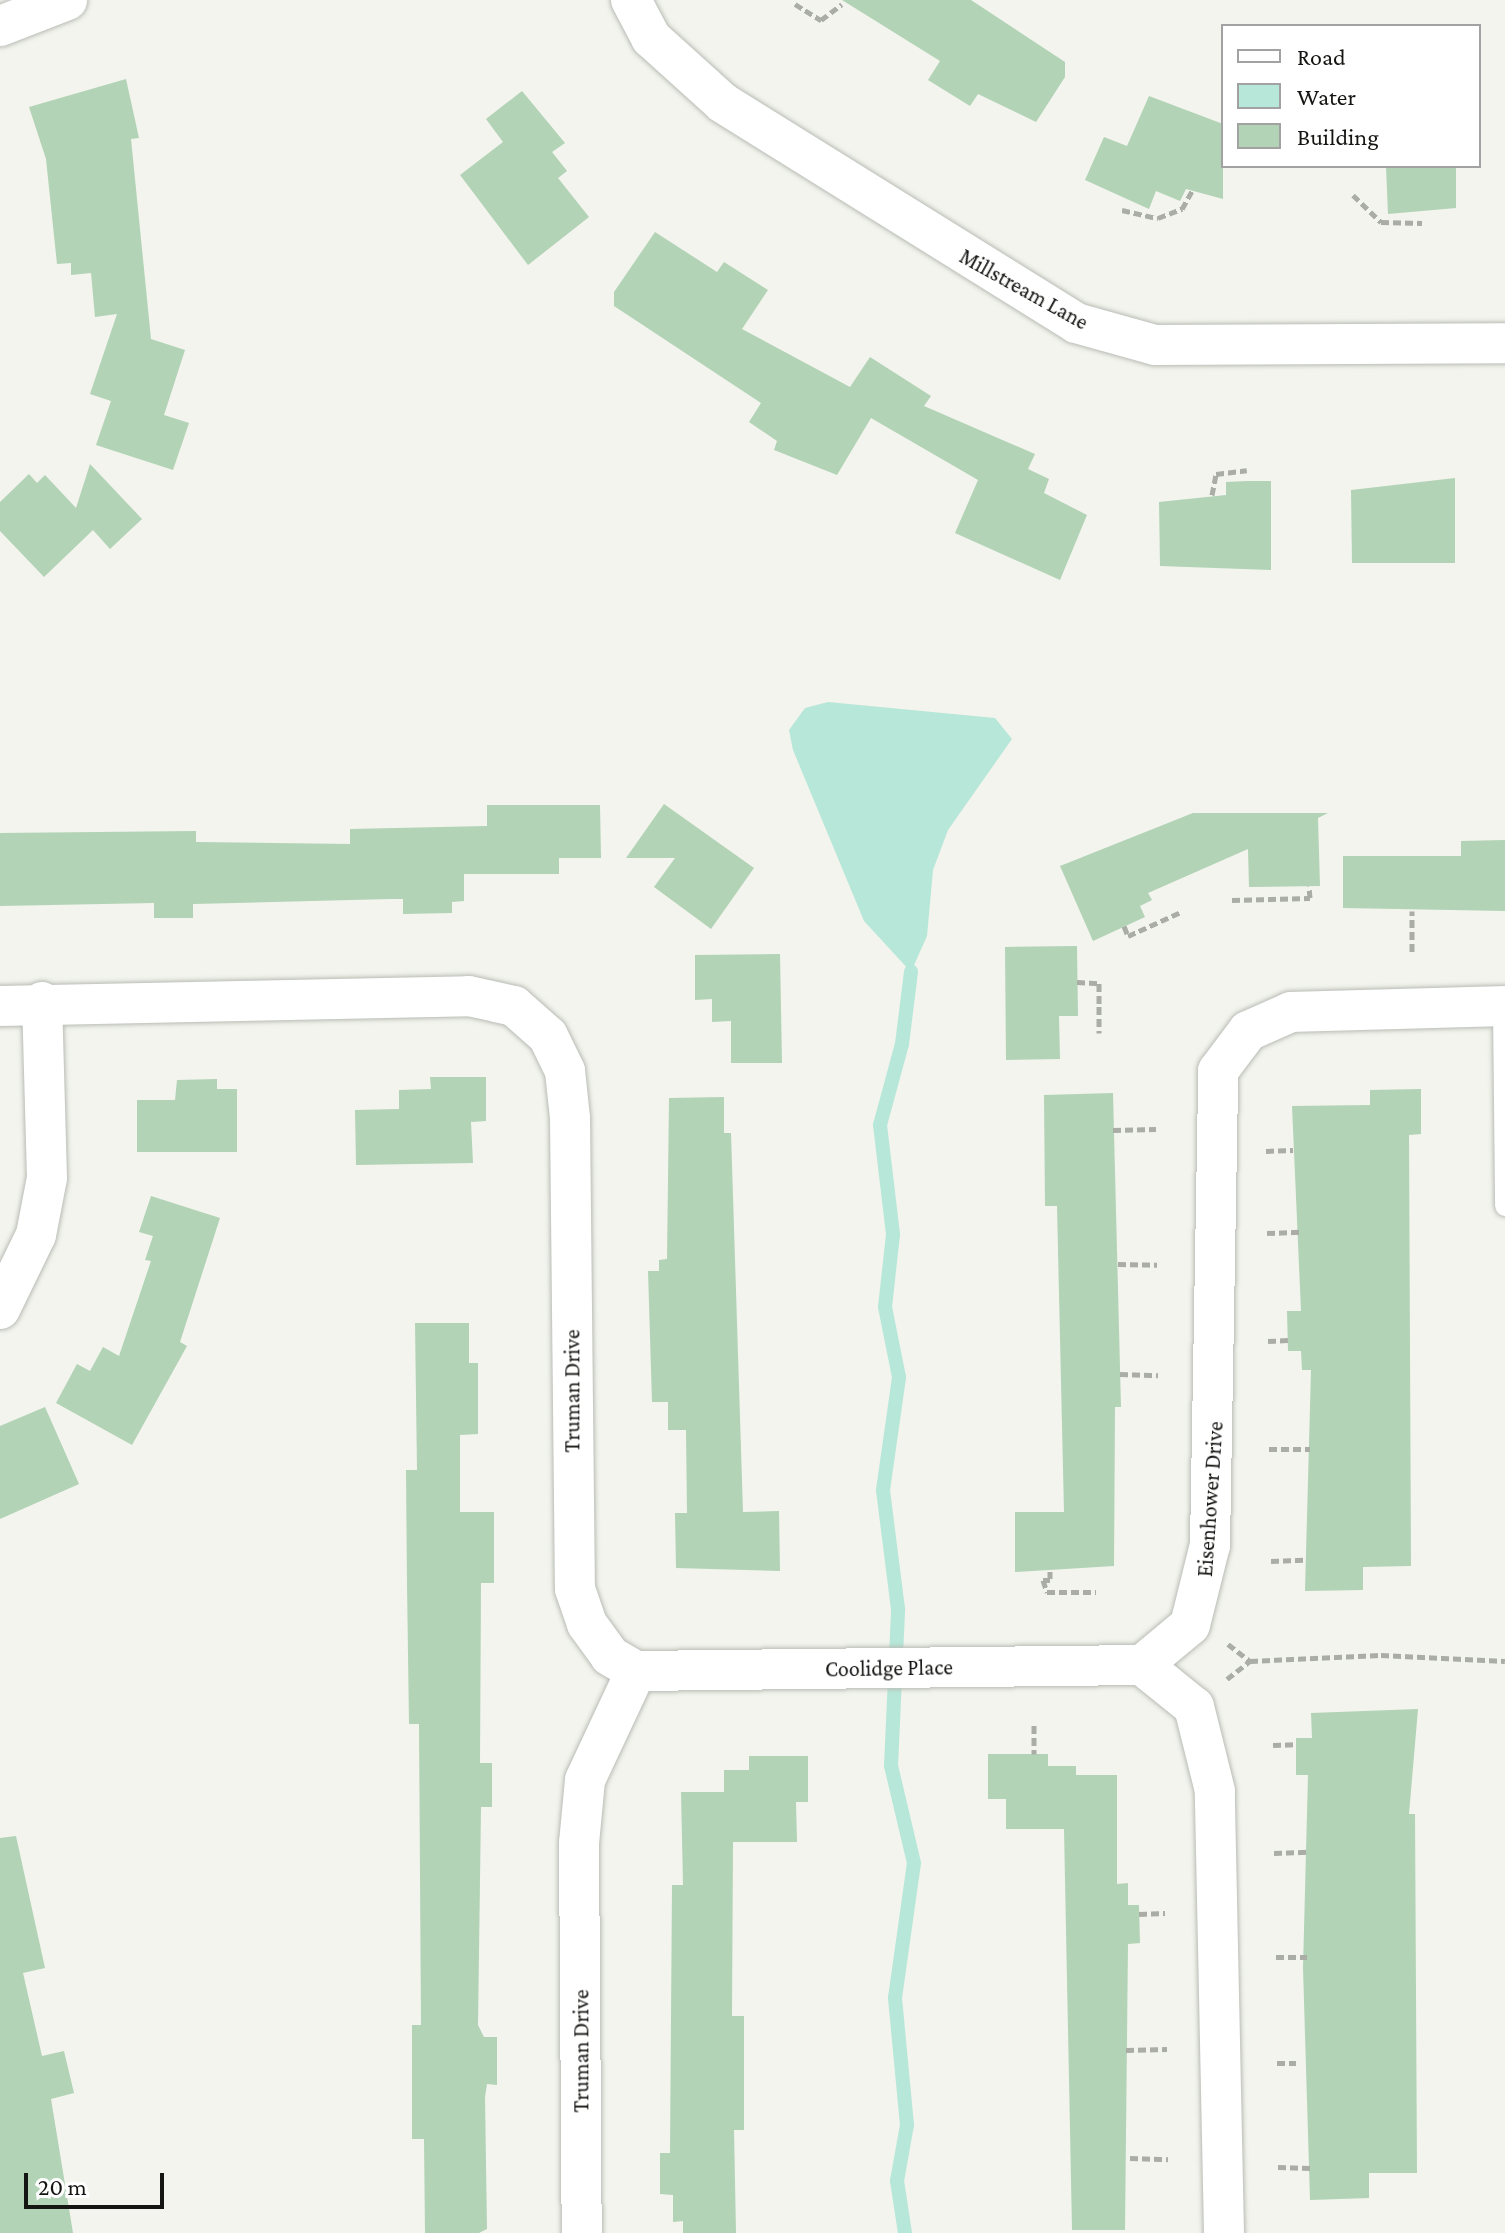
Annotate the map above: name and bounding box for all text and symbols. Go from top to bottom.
legend [1221,24,1481,168]
text: Road [1297,43,1346,70]
text: Water [1297,83,1356,110]
text: Building [1297,123,1379,150]
street label: Millstream Lane [955,243,1093,335]
street label: Truman Drive [559,1329,585,1453]
street label: Eisenhower Drive [1191,1420,1229,1578]
street label: Coolidge Place [825,1654,953,1682]
street label: Truman Drive [568,1989,594,2113]
scale bar [28,2157,168,2207]
text: 20 m [38,2173,87,2200]

